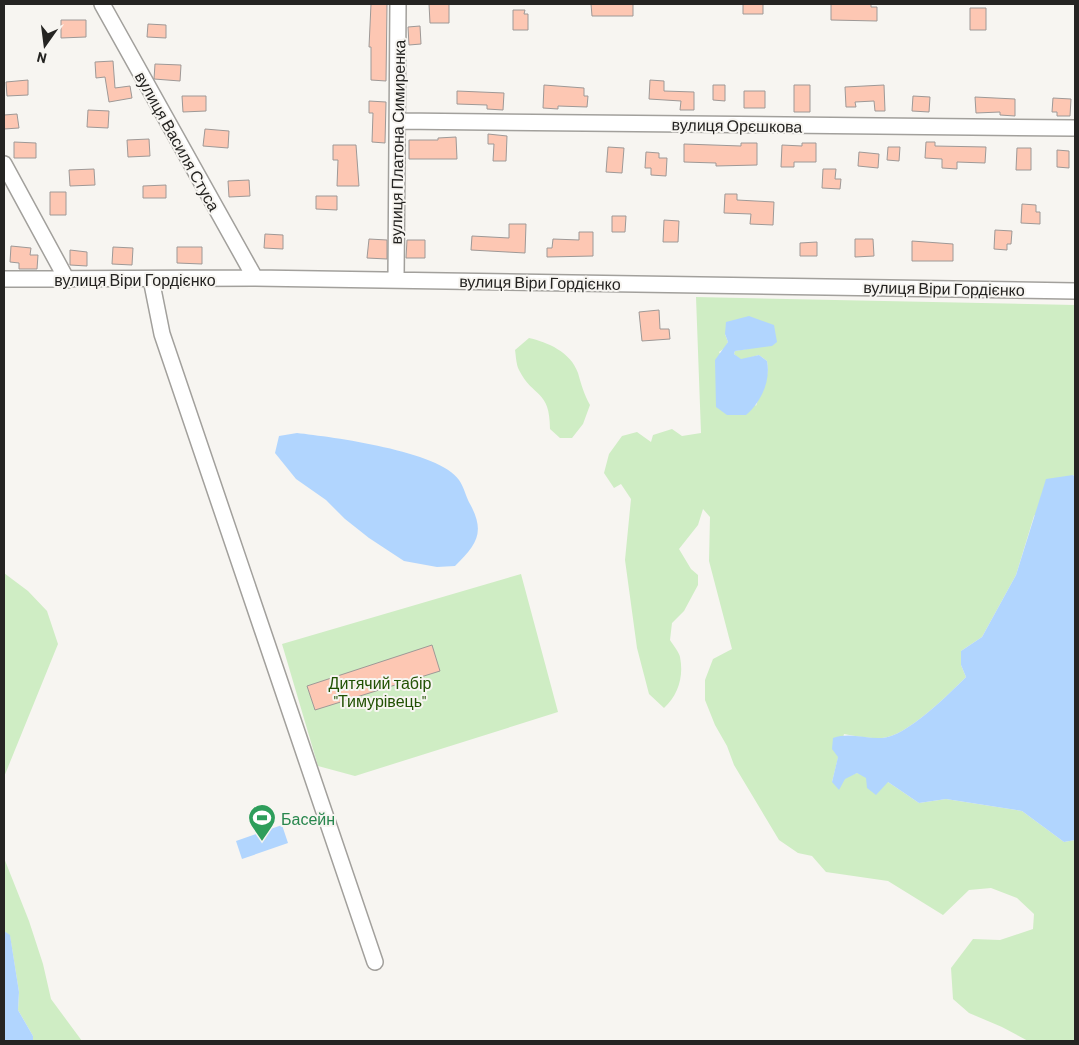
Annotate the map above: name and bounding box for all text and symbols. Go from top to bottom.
north arrow [20,20,70,70]
street label: вулиця Платона Симиренка [386,39,408,245]
text: N [35,49,48,67]
street label: вулиця Василя Стуса [132,68,224,214]
street label: вулиця Орєшкова [671,114,803,136]
street label: вулиця Віри Гордієнко [54,270,216,289]
street label: вулиця Віри Гордієнко [459,271,621,293]
street label: вулиця Віри Гордієнко [863,277,1025,299]
park label: Дитячий табір "Тимурівець" [329,673,432,710]
sports icon: Басейн [247,803,277,842]
place label: Басейн [281,809,335,828]

